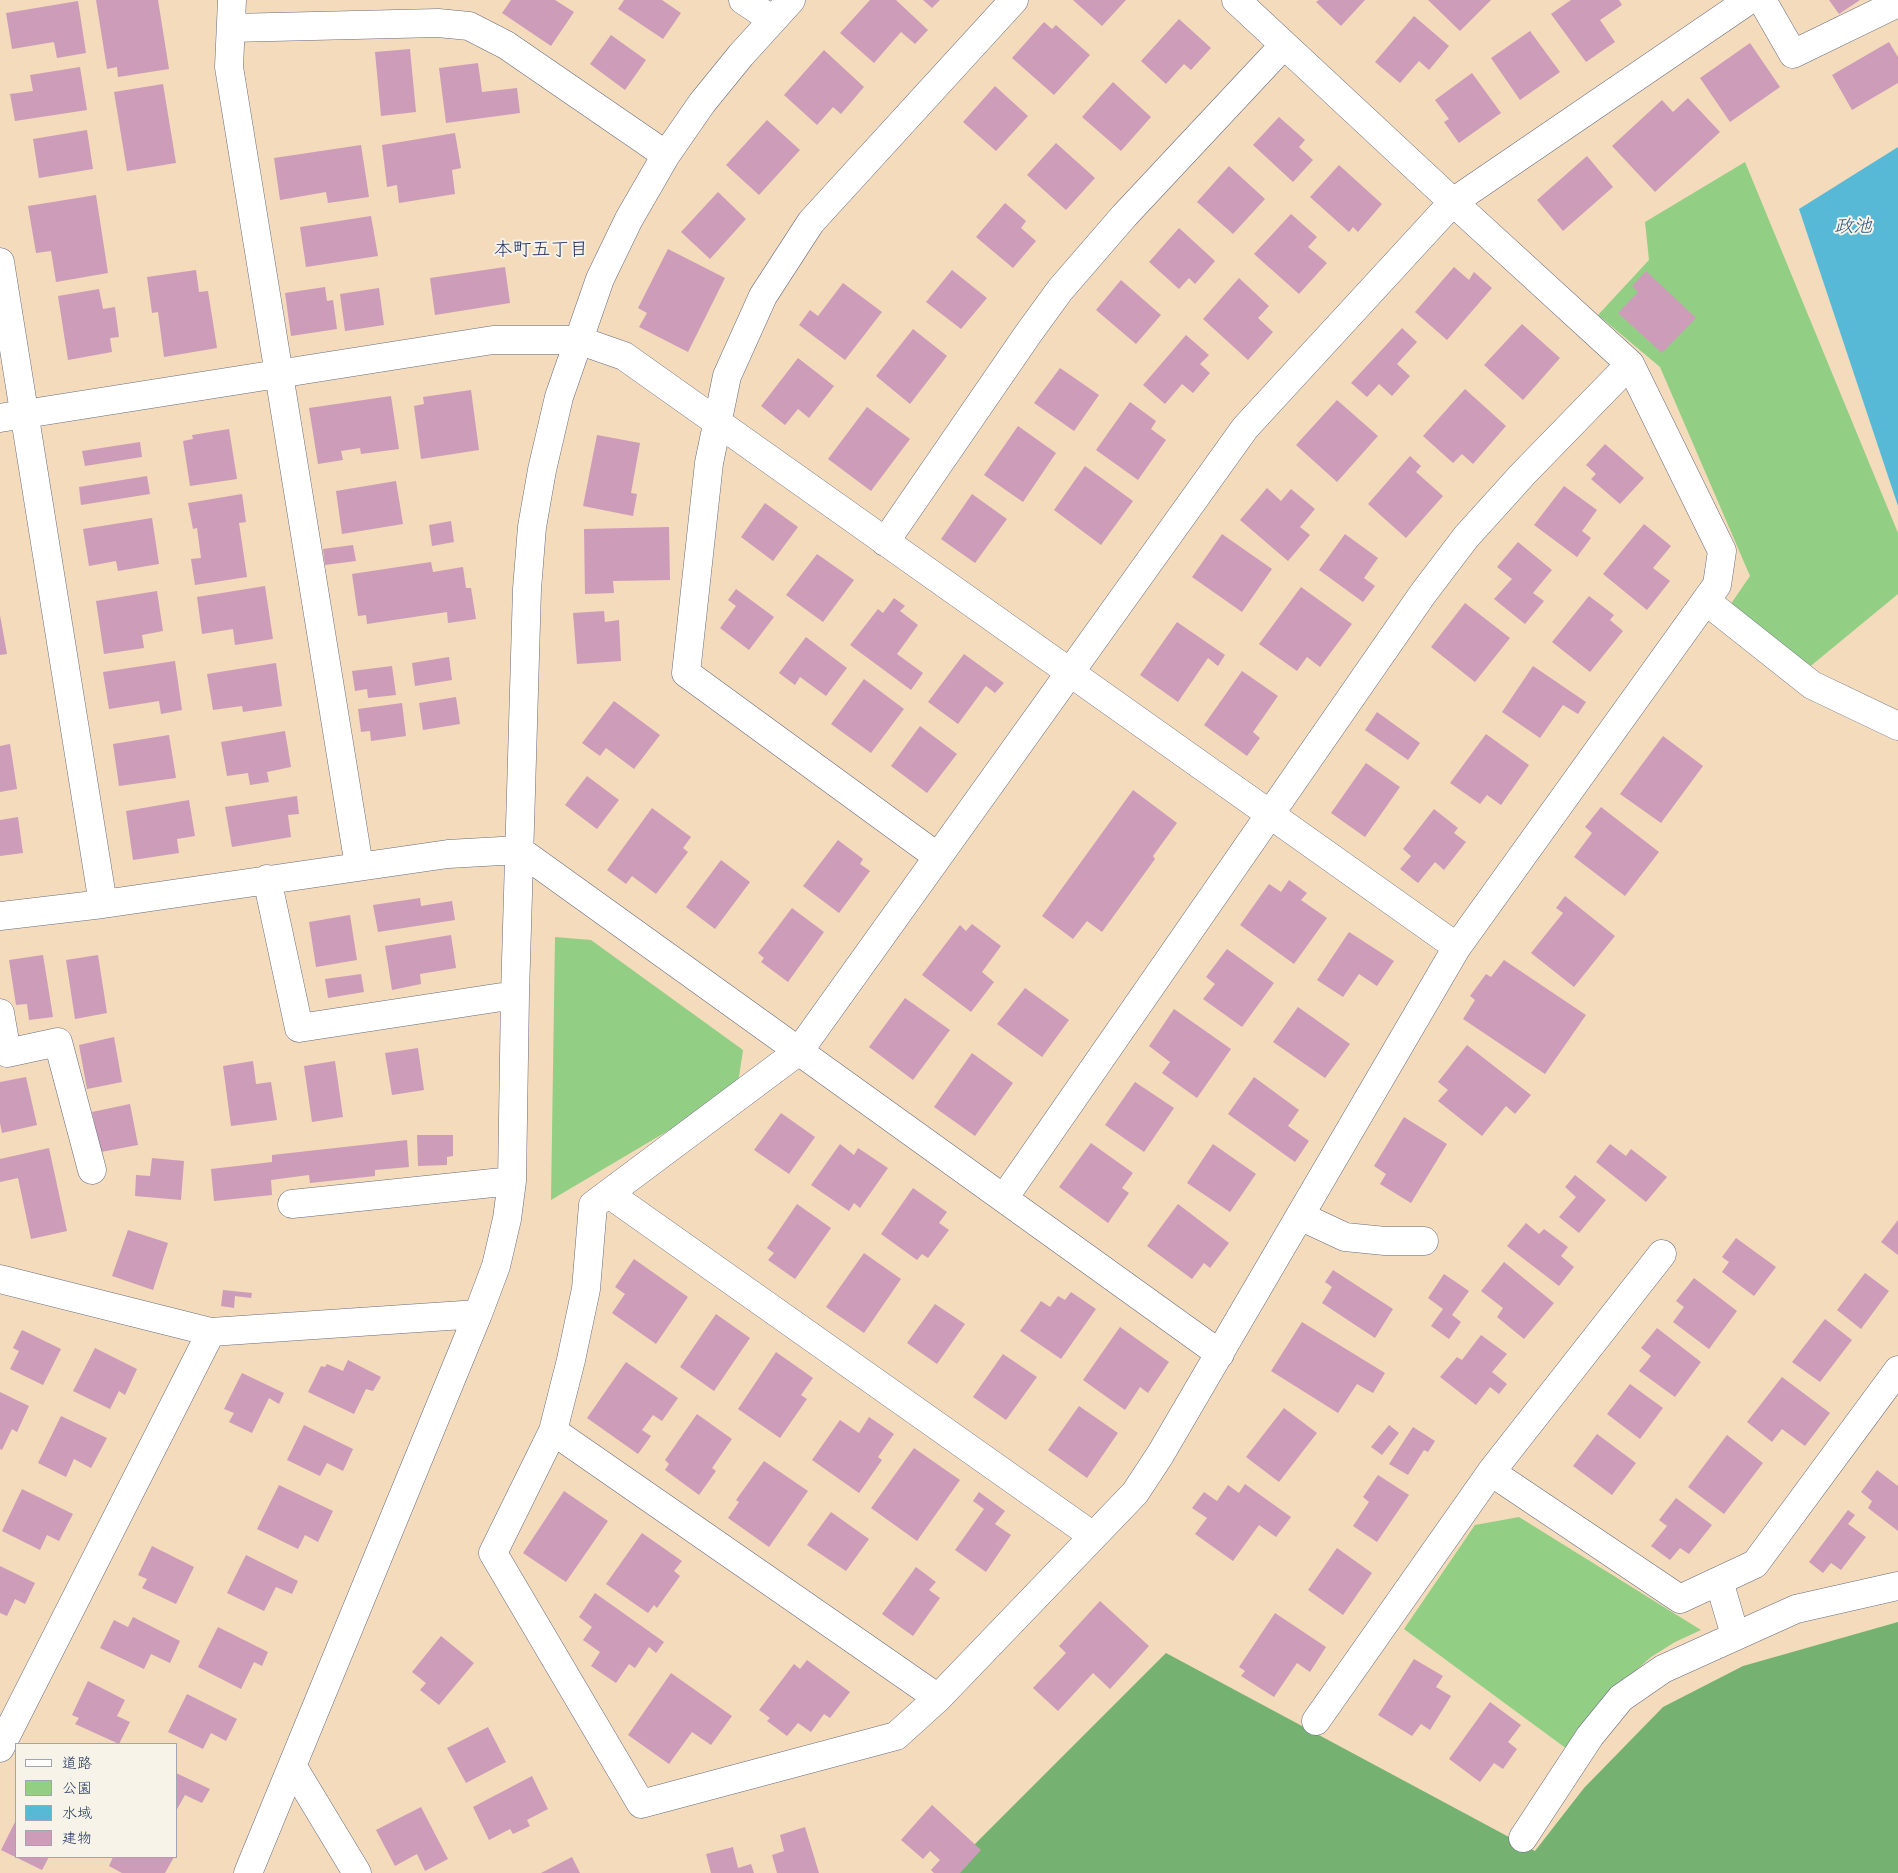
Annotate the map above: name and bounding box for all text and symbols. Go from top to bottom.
water label: 政池 [1834,218,1872,240]
district label: 本町五丁目 [494,241,588,263]
legend [15,1743,178,1858]
text: 道路 [62,1753,92,1775]
text: 公園 [62,1778,92,1800]
text: 水域 [62,1803,92,1825]
text: 建物 [62,1828,92,1850]

